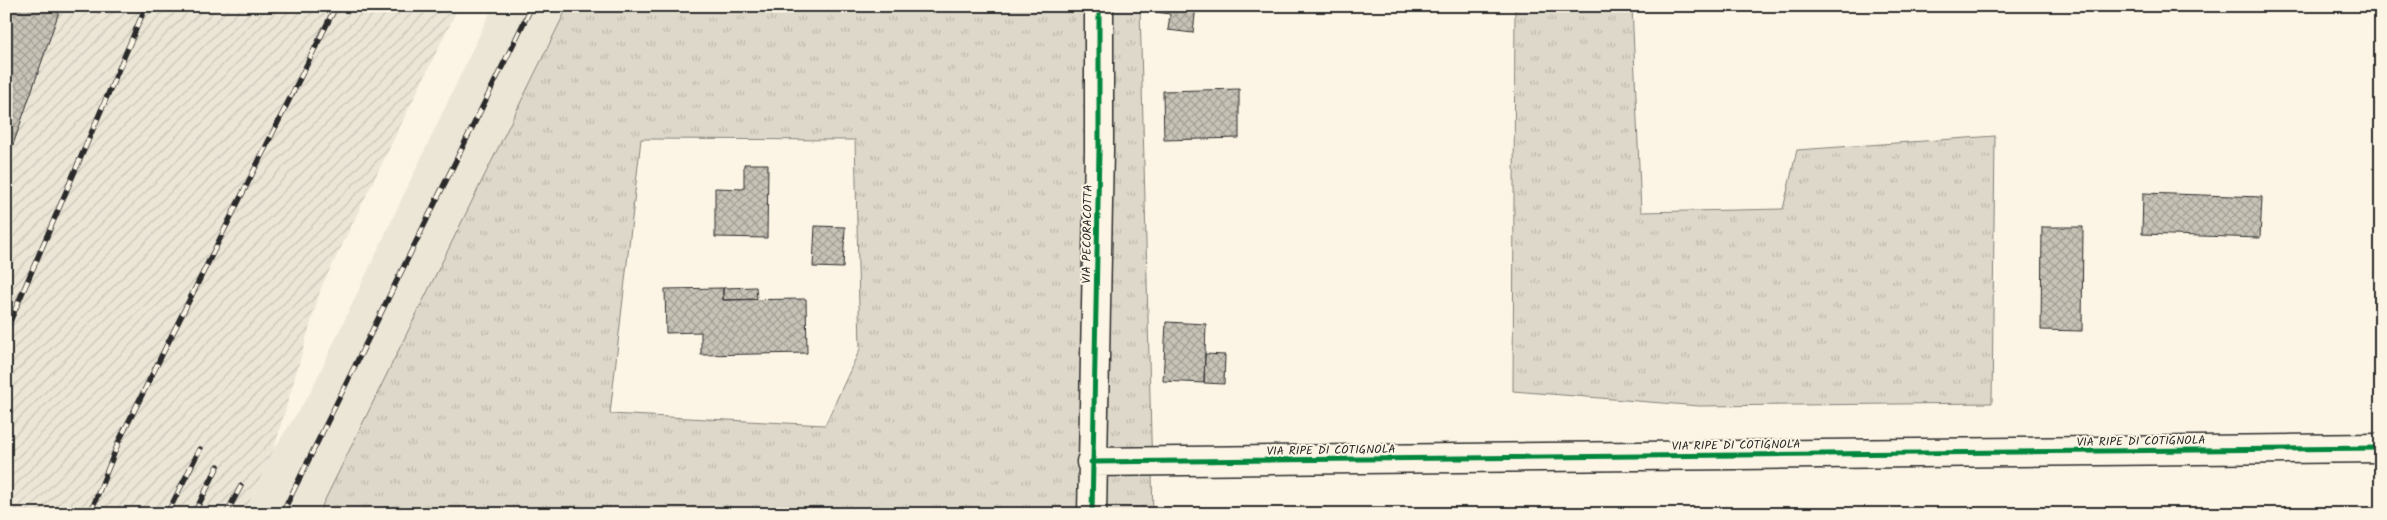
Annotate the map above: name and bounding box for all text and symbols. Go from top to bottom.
street label: VIA PECORACOTTA [1077,184,1098,284]
street label: VIA RIPE DI COTIGNOLA [2076,431,2206,452]
street label: VIA RIPE DI COTIGNOLA [1671,435,1801,456]
street label: VIA RIPE DI COTIGNOLA [1266,440,1396,461]

